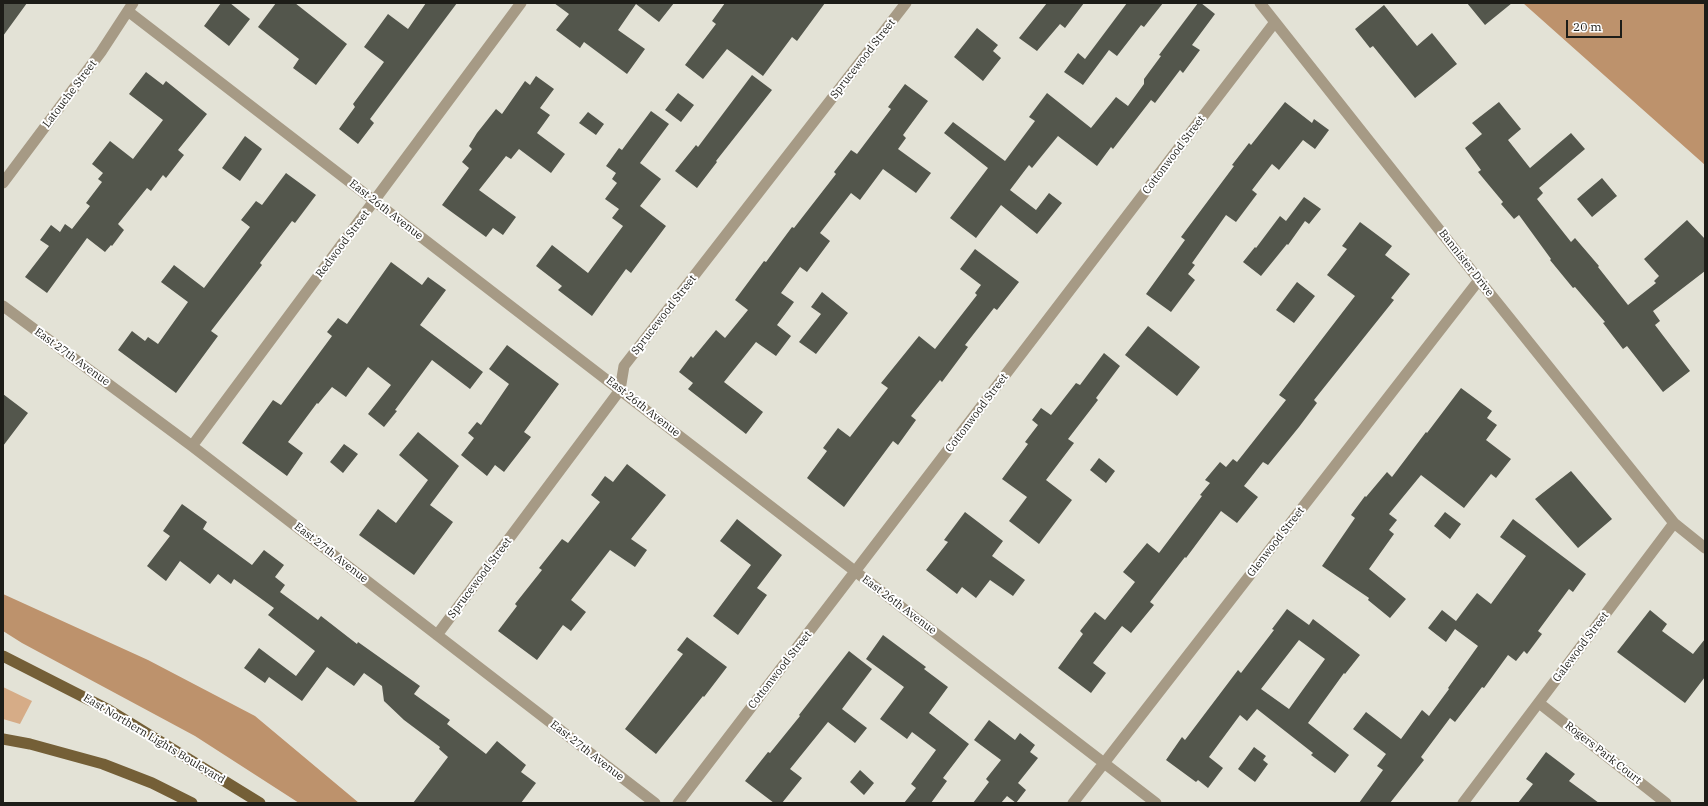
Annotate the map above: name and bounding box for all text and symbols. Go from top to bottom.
scale bar [1568,12,1624,38]
street label: Sprucewood Street [828,16,898,102]
text: 20 m [1573,19,1602,34]
street label: Latouche Street [40,58,100,130]
street label: Cottonwood Street [1140,113,1208,197]
street label: East 26th Avenue [346,177,426,243]
street label: Redwood Street [313,208,373,280]
street label: Bannister Drive [1436,227,1496,299]
street label: Sprucewood Street [629,272,699,358]
street label: East 27th Avenue [32,325,112,389]
street label: Cottonwood Street [943,371,1011,455]
street label: East 26th Avenue [603,374,683,440]
street label: Glenwood Street [1245,504,1307,580]
street label: East 27th Avenue [291,520,371,586]
street label: Sprucewood Street [445,535,515,621]
street label: East 26th Avenue [859,573,939,637]
street label: Galewood Street [1550,609,1612,685]
street label: Cottonwood Street [745,628,815,712]
street label: East Northern Lights Boulevard [81,691,227,787]
street label: East 27th Avenue [547,718,627,784]
street label: Rogers Park Court [1562,719,1644,787]

